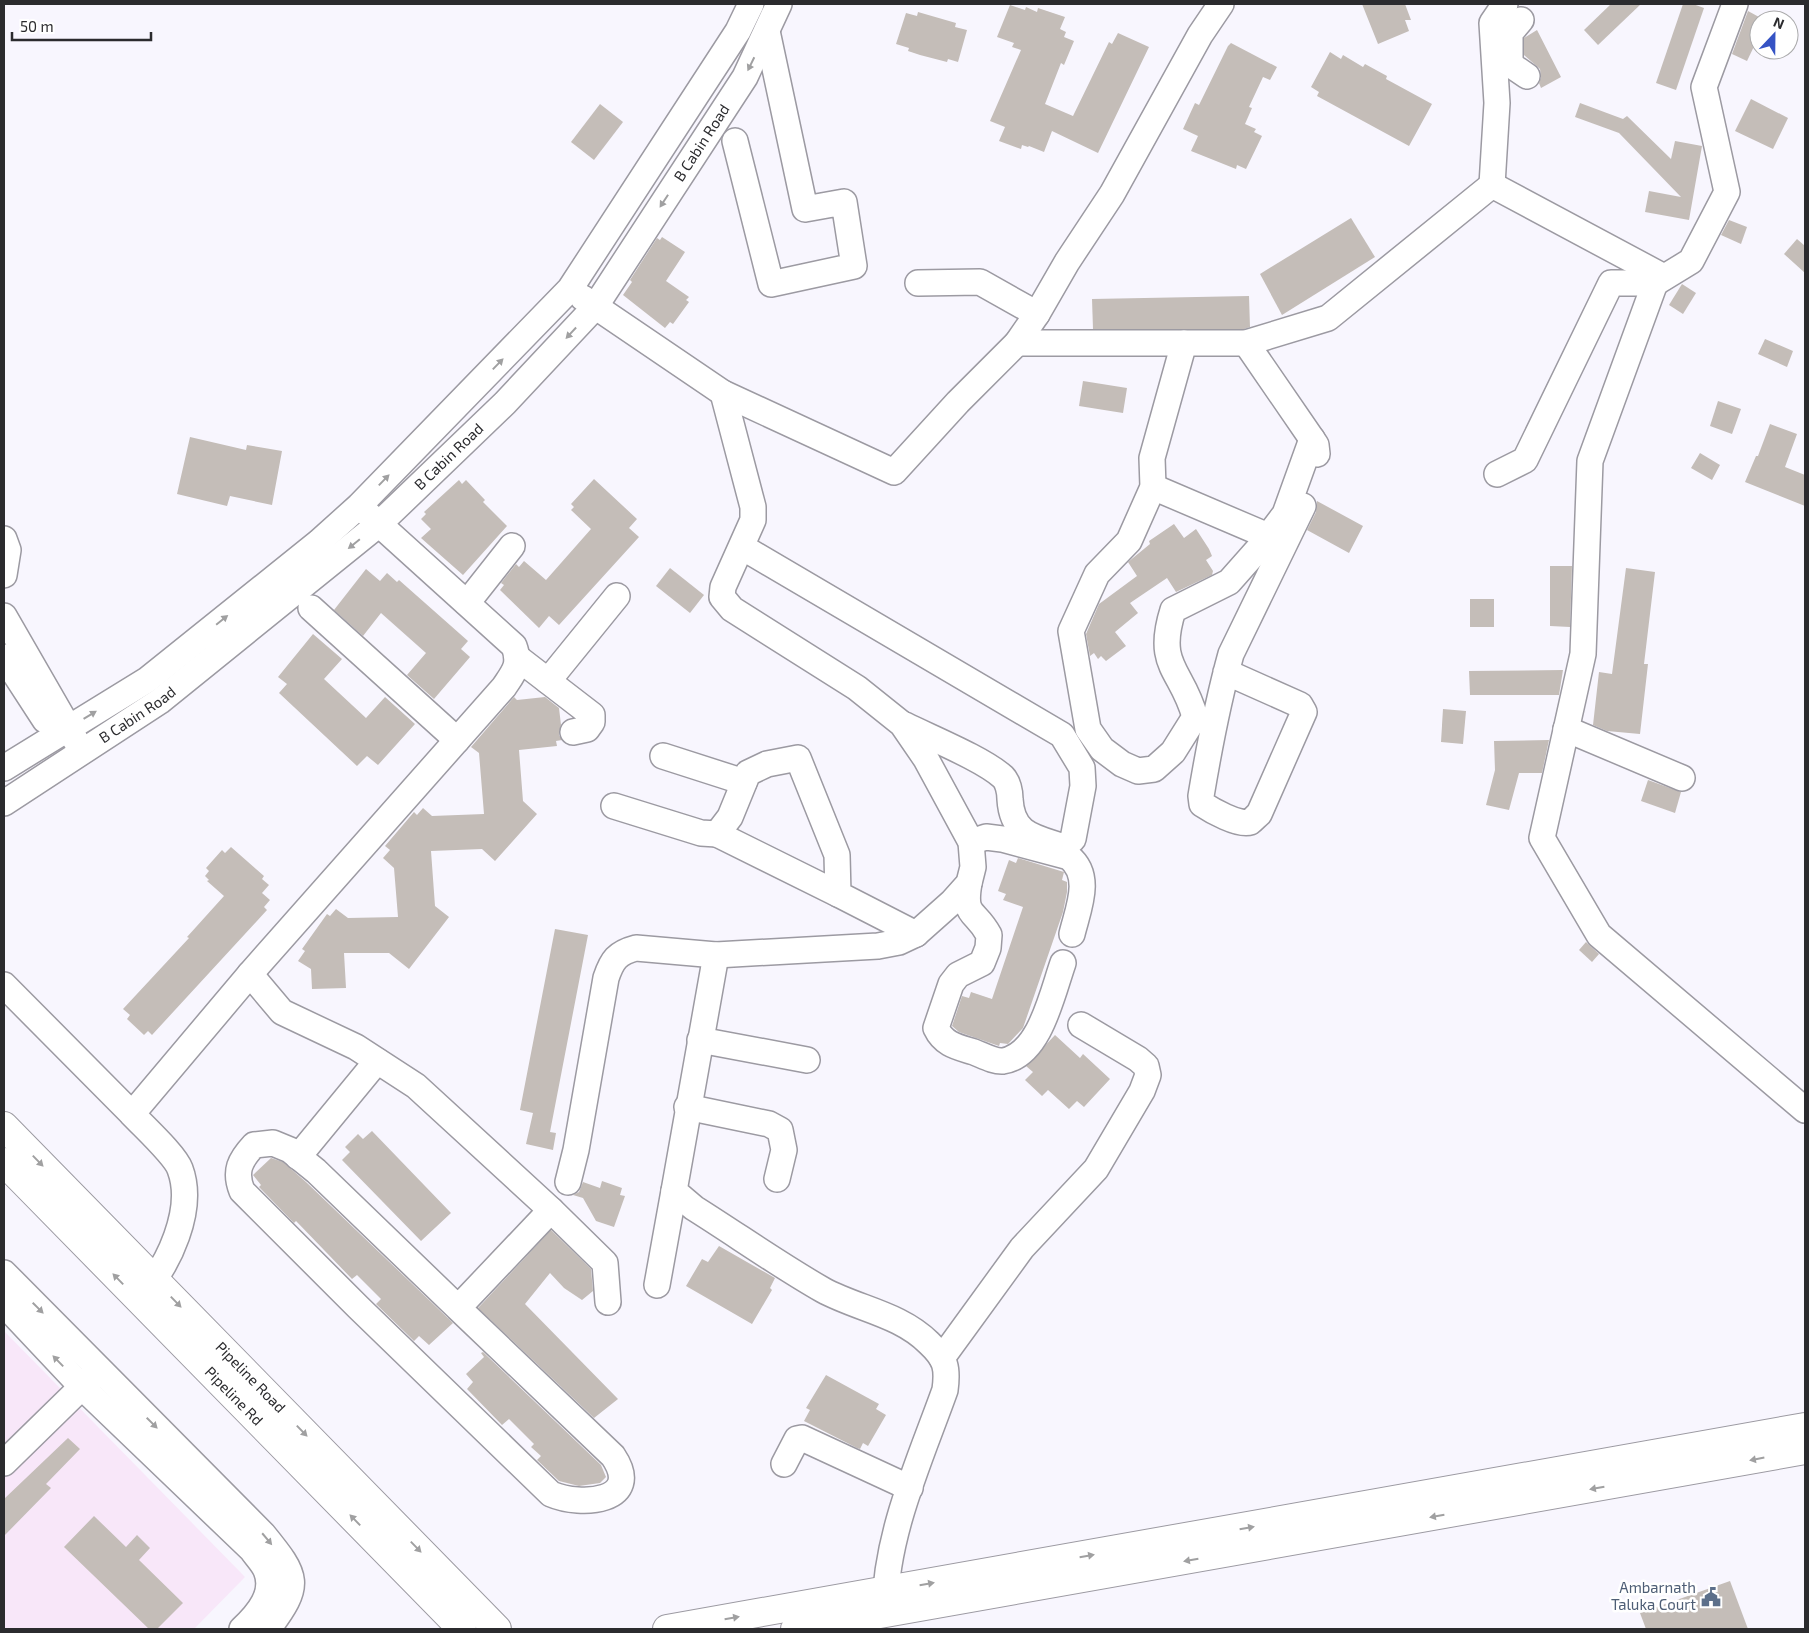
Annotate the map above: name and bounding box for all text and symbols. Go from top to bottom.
scale bar [12,10,151,42]
north arrow [1749,10,1799,60]
text: N [1771,13,1787,32]
text: 50 m [20,17,54,35]
one-way arrow [747,57,755,71]
street label: B Cabin Road [669,101,733,184]
one-way arrow [659,194,669,207]
one-way arrow [565,327,577,339]
one-way arrow [492,358,504,370]
street label: B Cabin Road [410,419,486,493]
one-way arrow [378,474,390,486]
one-way arrow [348,539,361,550]
one-way arrow [215,615,228,626]
street label: B Cabin Road [95,682,179,746]
one-way arrow [83,710,96,719]
one-way arrow [32,1155,44,1167]
one-way arrow [112,1273,124,1285]
one-way arrow [170,1296,182,1308]
one-way arrow [32,1302,44,1314]
street label: Pipeline Road [212,1337,290,1416]
one-way arrow [52,1356,64,1368]
street label: Pipeline Rd [201,1362,267,1429]
one-way arrow [146,1417,158,1429]
one-way arrow [296,1424,308,1436]
one-way arrow [1749,1456,1765,1464]
one-way arrow [1589,1484,1605,1492]
one-way arrow [1429,1513,1445,1521]
one-way arrow [349,1514,361,1526]
one-way arrow [1239,1523,1255,1531]
one-way arrow [261,1532,272,1545]
one-way arrow [410,1540,422,1552]
one-way arrow [1079,1551,1095,1559]
one-way arrow [1183,1557,1199,1565]
place label: Ambarnath Taluka Court [1611,1578,1696,1613]
one-way arrow [919,1579,935,1587]
public building icon: Ambarnath Taluka Court [1700,1586,1722,1608]
one-way arrow [725,1613,741,1621]

